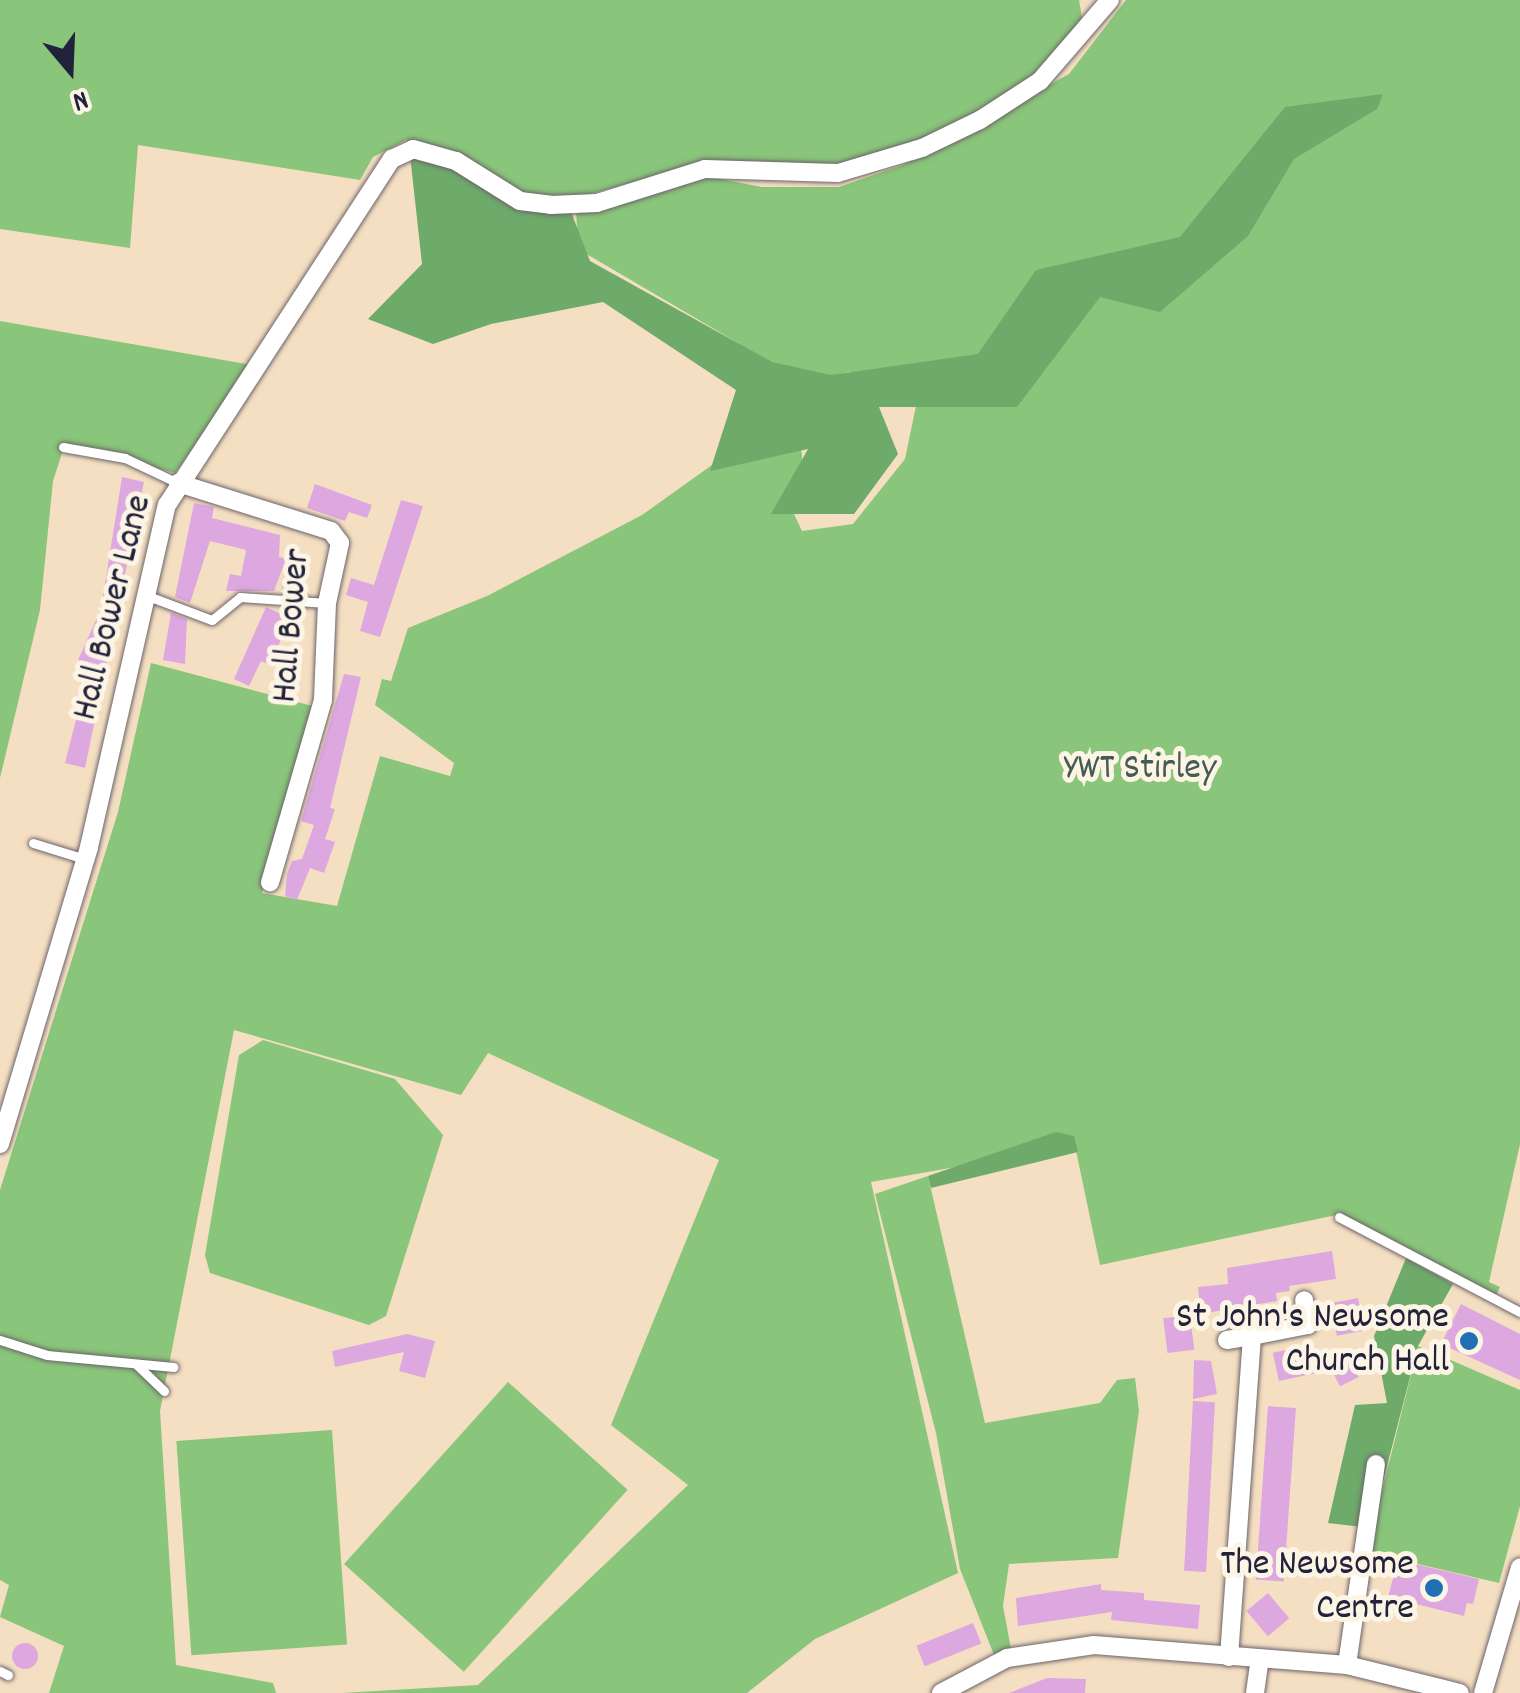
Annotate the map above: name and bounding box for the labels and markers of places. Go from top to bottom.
place label: St John's Newsome Church Hall [1176,1296,1449,1386]
marker: St John's Newsome Church Hall [1458,1330,1480,1352]
place label: The Newsome Centre [1220,1543,1414,1632]
marker: The Newsome Centre [1423,1577,1445,1599]

